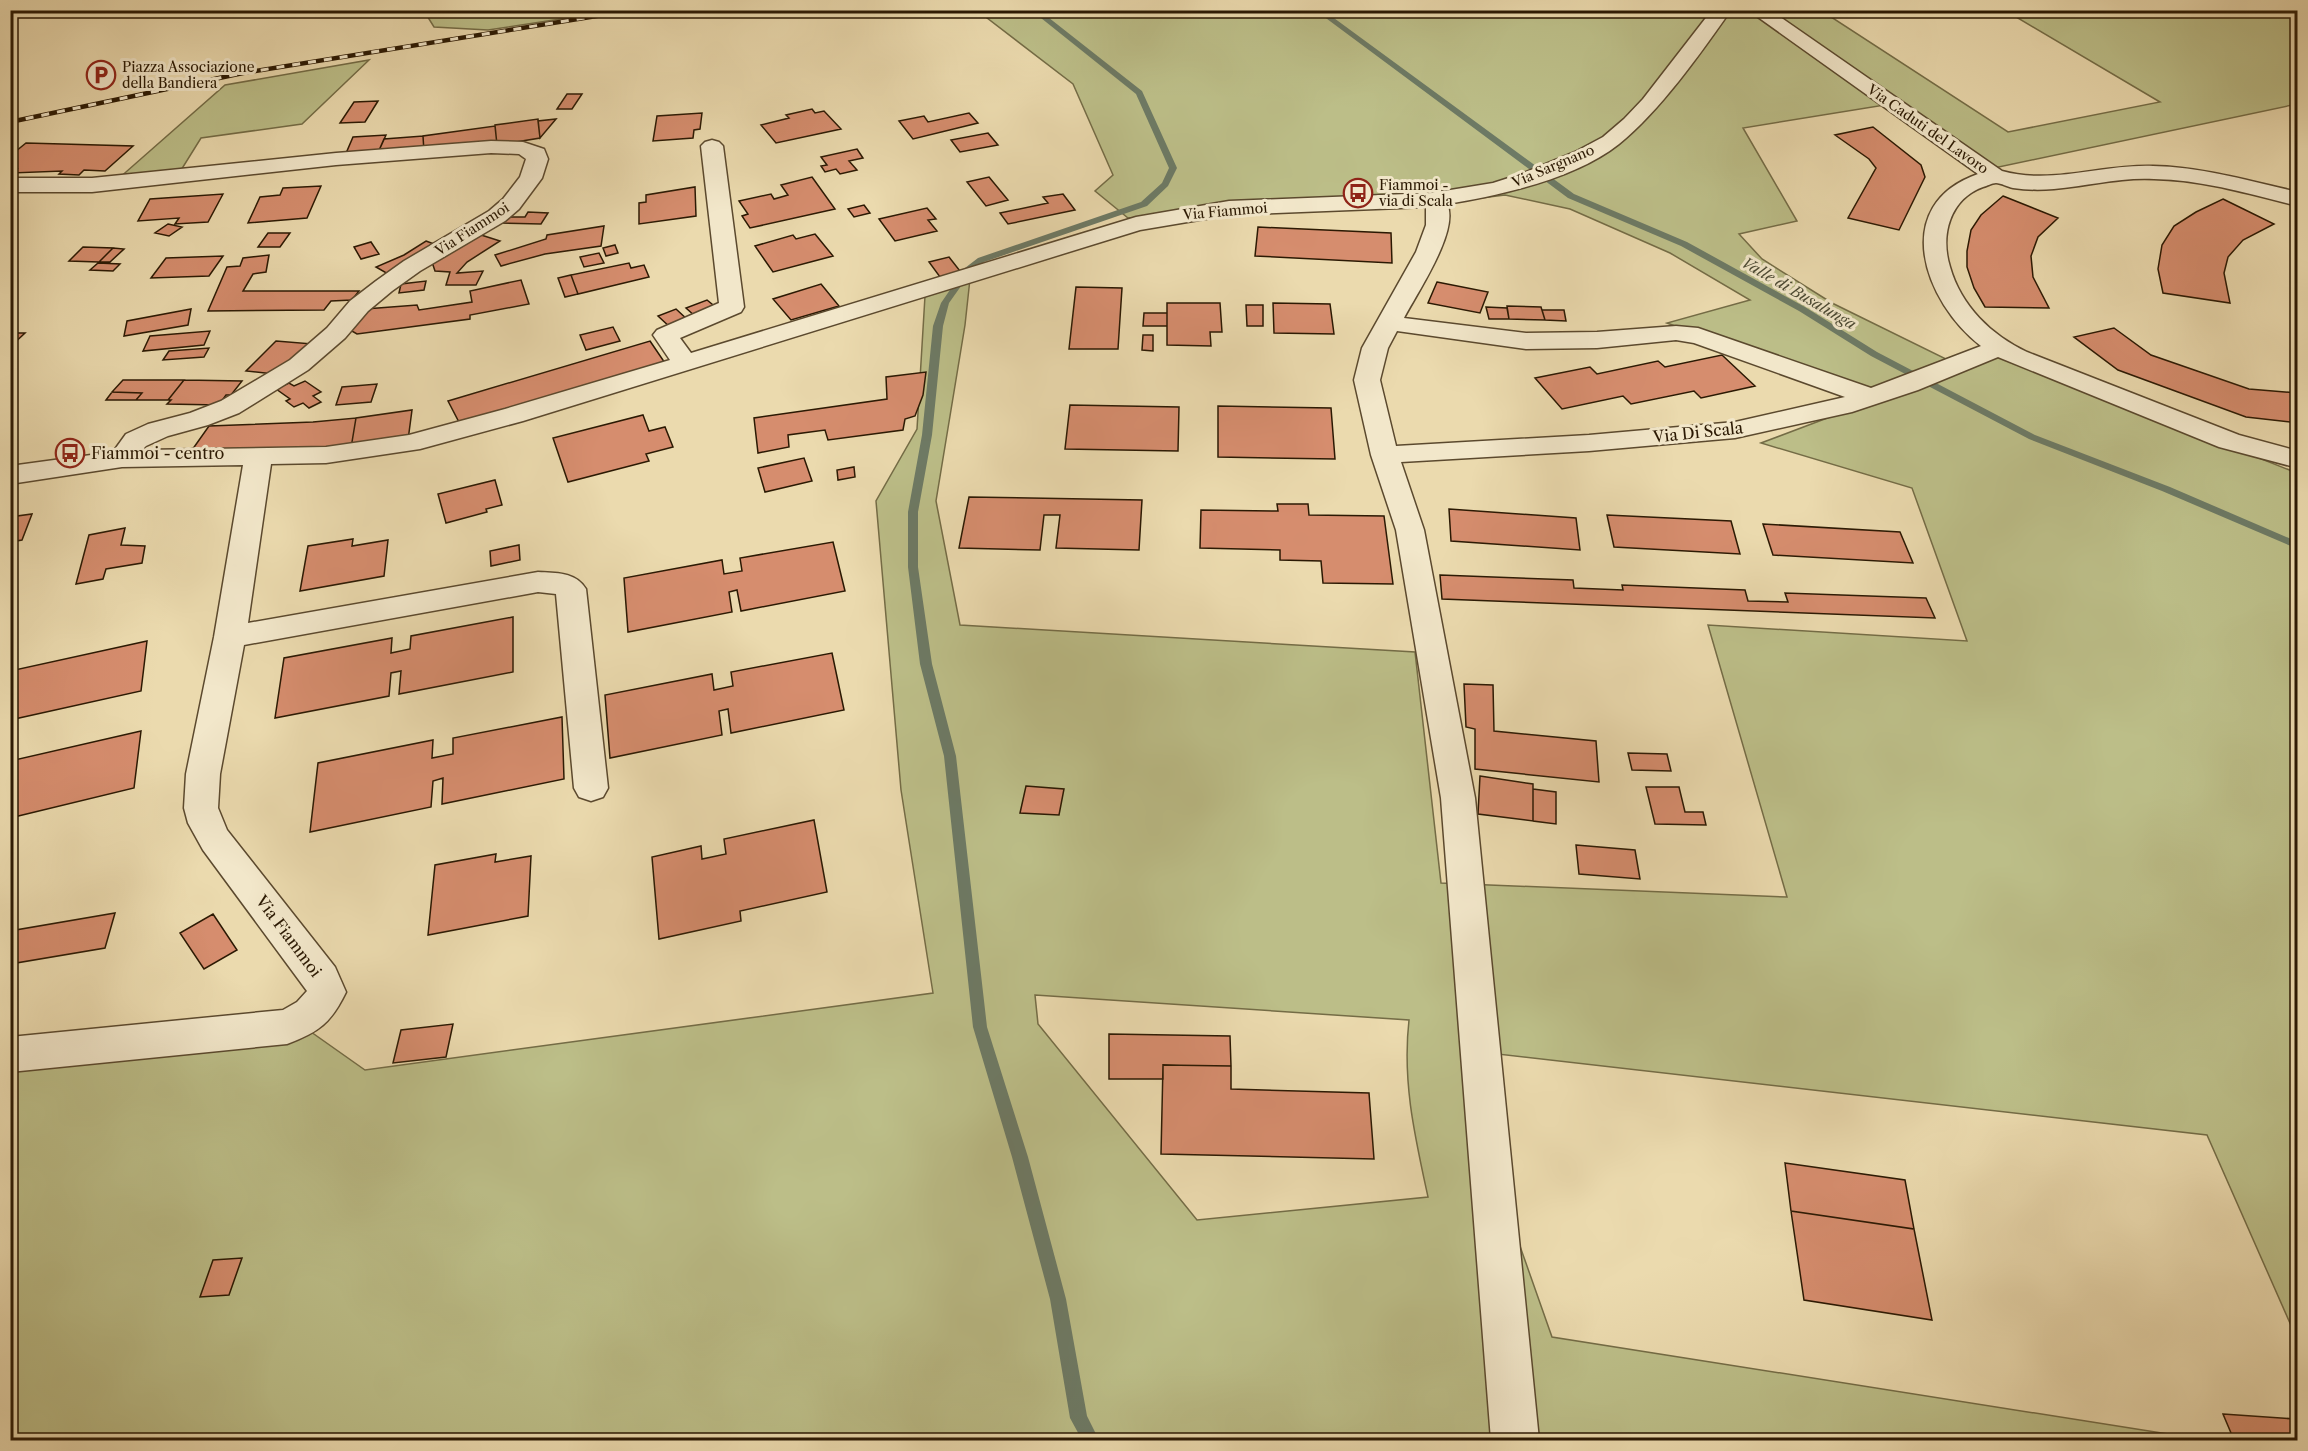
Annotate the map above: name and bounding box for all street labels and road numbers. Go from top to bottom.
street label: Via Caduti del Lavoro [1863,80,1992,178]
street label: Via Sargnano [1508,141,1597,192]
street label: Via Fiammoi [431,198,513,260]
street label: Via Fiammoi [1181,198,1268,224]
street label: Via Di Scala [1651,417,1745,447]
street label: Via Fiammoi [251,890,326,981]

